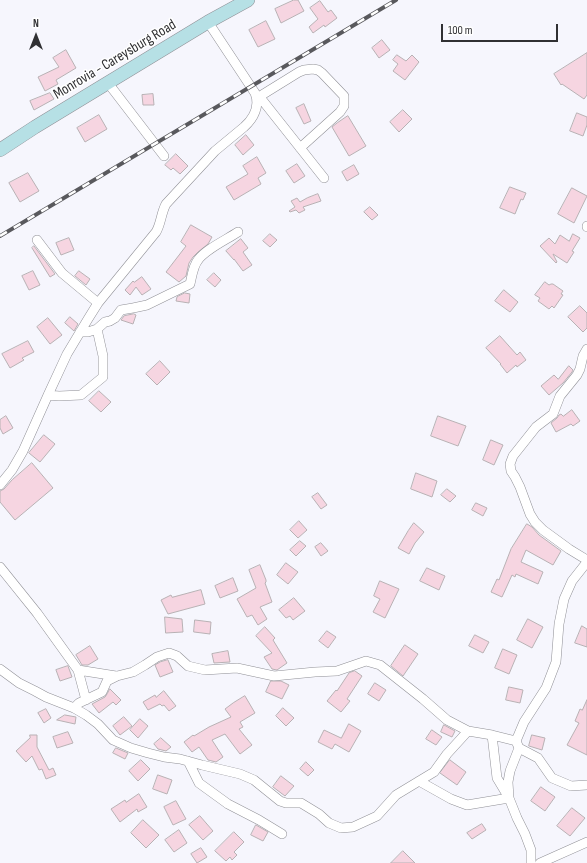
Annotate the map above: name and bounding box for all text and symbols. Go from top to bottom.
north arrow [16,16,56,56]
street label: Monrovia - Careysburg Road [50,16,180,104]
scale bar [443,16,560,42]
text: N [33,17,39,30]
text: 100 m [448,23,473,38]

